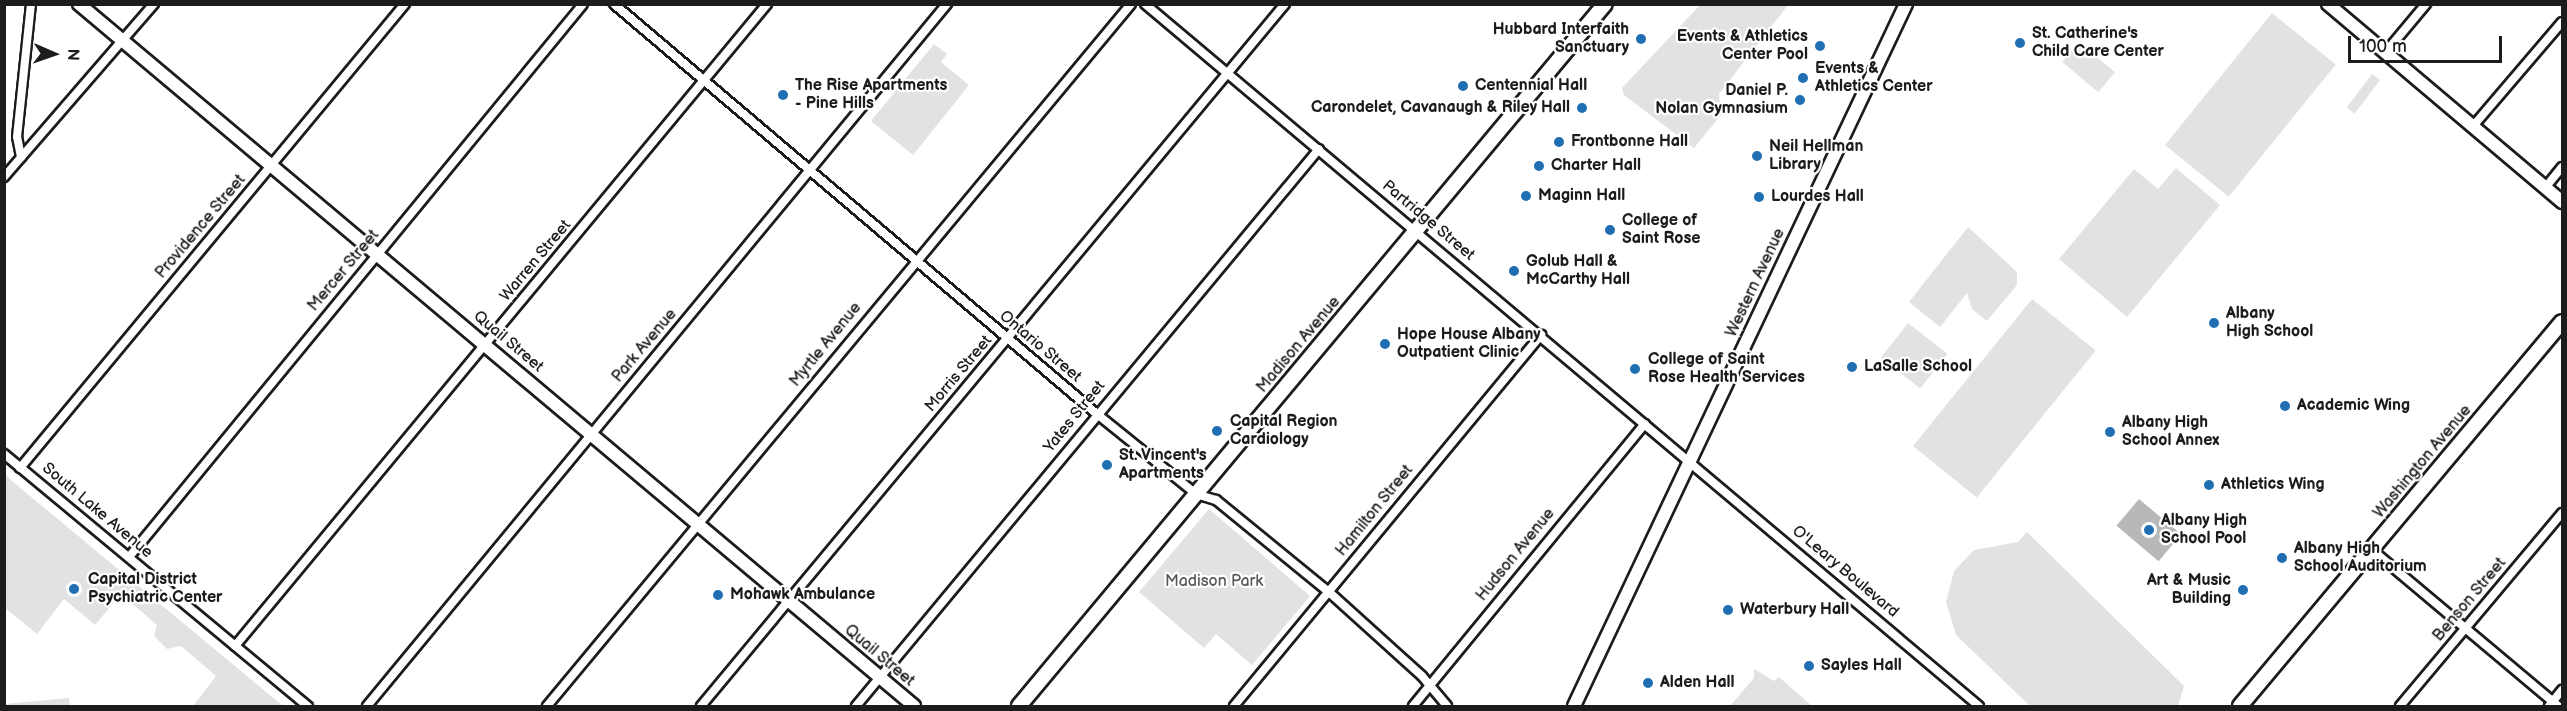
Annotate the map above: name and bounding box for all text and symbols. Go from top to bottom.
place label: Hubbard Interfaith Sanctuary [1493,20,1629,58]
north arrow [24,24,84,84]
place label: St. Catherine's Child Care Center [2032,24,2164,62]
scale bar [2351,24,2506,62]
place label: Events & Athletics Center Pool [1677,27,1808,65]
marker: Hubbard Interfaith Sanctuary [1634,32,1648,46]
marker: St. Catherine's Child Care Center [2013,36,2027,50]
text: 100 m [2359,36,2407,57]
marker: Events & Athletics Center Pool [1813,39,1827,53]
text: N [63,48,82,61]
place label: Events & Athletics Center [1815,59,1933,97]
marker: Events & Athletics Center [1796,71,1810,85]
place label: The Rise Apartments - Pine Hills [795,76,947,114]
place label: Centennial Hall [1475,76,1587,96]
marker: Centennial Hall [1456,79,1470,93]
place label: Daniel P. Nolan Gymnasium [1655,81,1788,119]
marker: The Rise Apartments - Pine Hills [776,88,790,102]
marker: Daniel P. Nolan Gymnasium [1793,93,1807,107]
place label: Carondelet, Cavanaugh & Riley Hall [1310,98,1570,118]
marker: Carondelet, Cavanaugh & Riley Hall [1575,101,1589,115]
place label: Frontbonne Hall [1571,132,1688,152]
marker: Frontbonne Hall [1552,135,1566,149]
place label: Neil Hellman Library [1769,137,1863,175]
marker: Neil Hellman Library [1750,149,1764,163]
place label: Charter Hall [1551,156,1641,176]
marker: Charter Hall [1532,159,1546,173]
street label: Providence Street [152,171,250,283]
street label: Partridge Street [1378,177,1478,265]
place label: Maginn Hall [1538,186,1625,206]
place label: Lourdes Hall [1771,187,1864,207]
marker: Maginn Hall [1519,189,1533,203]
marker: Lourdes Hall [1752,190,1766,204]
place label: College of Saint Rose [1622,211,1701,249]
street label: Warren Street [496,216,576,306]
marker: College of Saint Rose [1603,223,1617,237]
street label: Mercer Street [304,226,384,316]
street label: Western Avenue [1722,226,1790,340]
place label: Golub Hall & McCarthy Hall [1526,252,1631,290]
marker: Golub Hall & McCarthy Hall [1507,264,1521,278]
street label: Madison Avenue [1253,293,1345,397]
street label: Myrtle Avenue [786,299,866,391]
place label: Albany High School [2226,304,2313,342]
street label: Park Avenue [609,305,681,387]
street label: Quail Street [469,307,547,377]
street label: Ontario Street [995,307,1085,387]
marker: Albany High School [2207,316,2221,330]
place label: Hope House Albany Outpatient Clinic [1397,325,1541,363]
street label: Morris Street [921,332,997,416]
marker: Hope House Albany Outpatient Clinic [1378,337,1392,351]
place label: College of Saint Rose Health Services [1648,350,1805,388]
place label: LaSalle School [1864,357,1972,377]
marker: College of Saint Rose Health Services [1626,360,1644,378]
marker: LaSalle School [1845,360,1859,374]
street label: Yates Street [1040,377,1110,457]
place label: Academic Wing [2297,396,2410,416]
marker: Academic Wing [2278,399,2292,413]
street label: Washington Avenue [2370,401,2476,523]
place label: Capital Region Cardiology [1230,412,1337,450]
place label: Albany High School Annex [2122,413,2219,451]
marker: Capital Region Cardiology [1208,422,1226,440]
marker: Albany High School Annex [2103,425,2117,439]
place label: St. Vincent's Apartments [1119,446,1207,484]
marker: St. Vincent's Apartments [1100,458,1114,472]
street label: South Lake Avenue [38,459,156,563]
street label: Hamilton Street [1332,461,1418,561]
place label: Athletics Wing [2221,475,2325,495]
marker: Athletics Wing [2202,478,2216,492]
street label: Hudson Avenue [1473,505,1559,605]
place label: Albany High School Pool [2161,511,2248,549]
street label: O'Leary Boulevard [1787,522,1903,622]
marker: Albany High School Pool [2142,523,2156,537]
place label: Albany High School Auditorium [2294,539,2427,577]
marker: Albany High School Auditorium [2275,551,2289,565]
street label: Benson Street [2429,554,2511,646]
place label: Capital District Psychiatric Center [88,570,222,608]
place label: Art & Music Building [2147,571,2231,609]
park label: Madison Park [1165,572,1263,592]
marker: Capital District Psychiatric Center [65,580,83,598]
marker: Art & Music Building [2236,583,2250,597]
place label: Mohawk Ambulance [730,585,875,605]
marker: Mohawk Ambulance [711,588,725,602]
place label: Waterbury Hall [1740,600,1850,620]
marker: Waterbury Hall [1721,603,1735,617]
street label: Quail Street [840,621,918,691]
place label: Sayles Hall [1821,656,1902,676]
marker: Sayles Hall [1802,659,1816,673]
place label: Alden Hall [1660,673,1735,693]
marker: Alden Hall [1641,676,1655,690]

